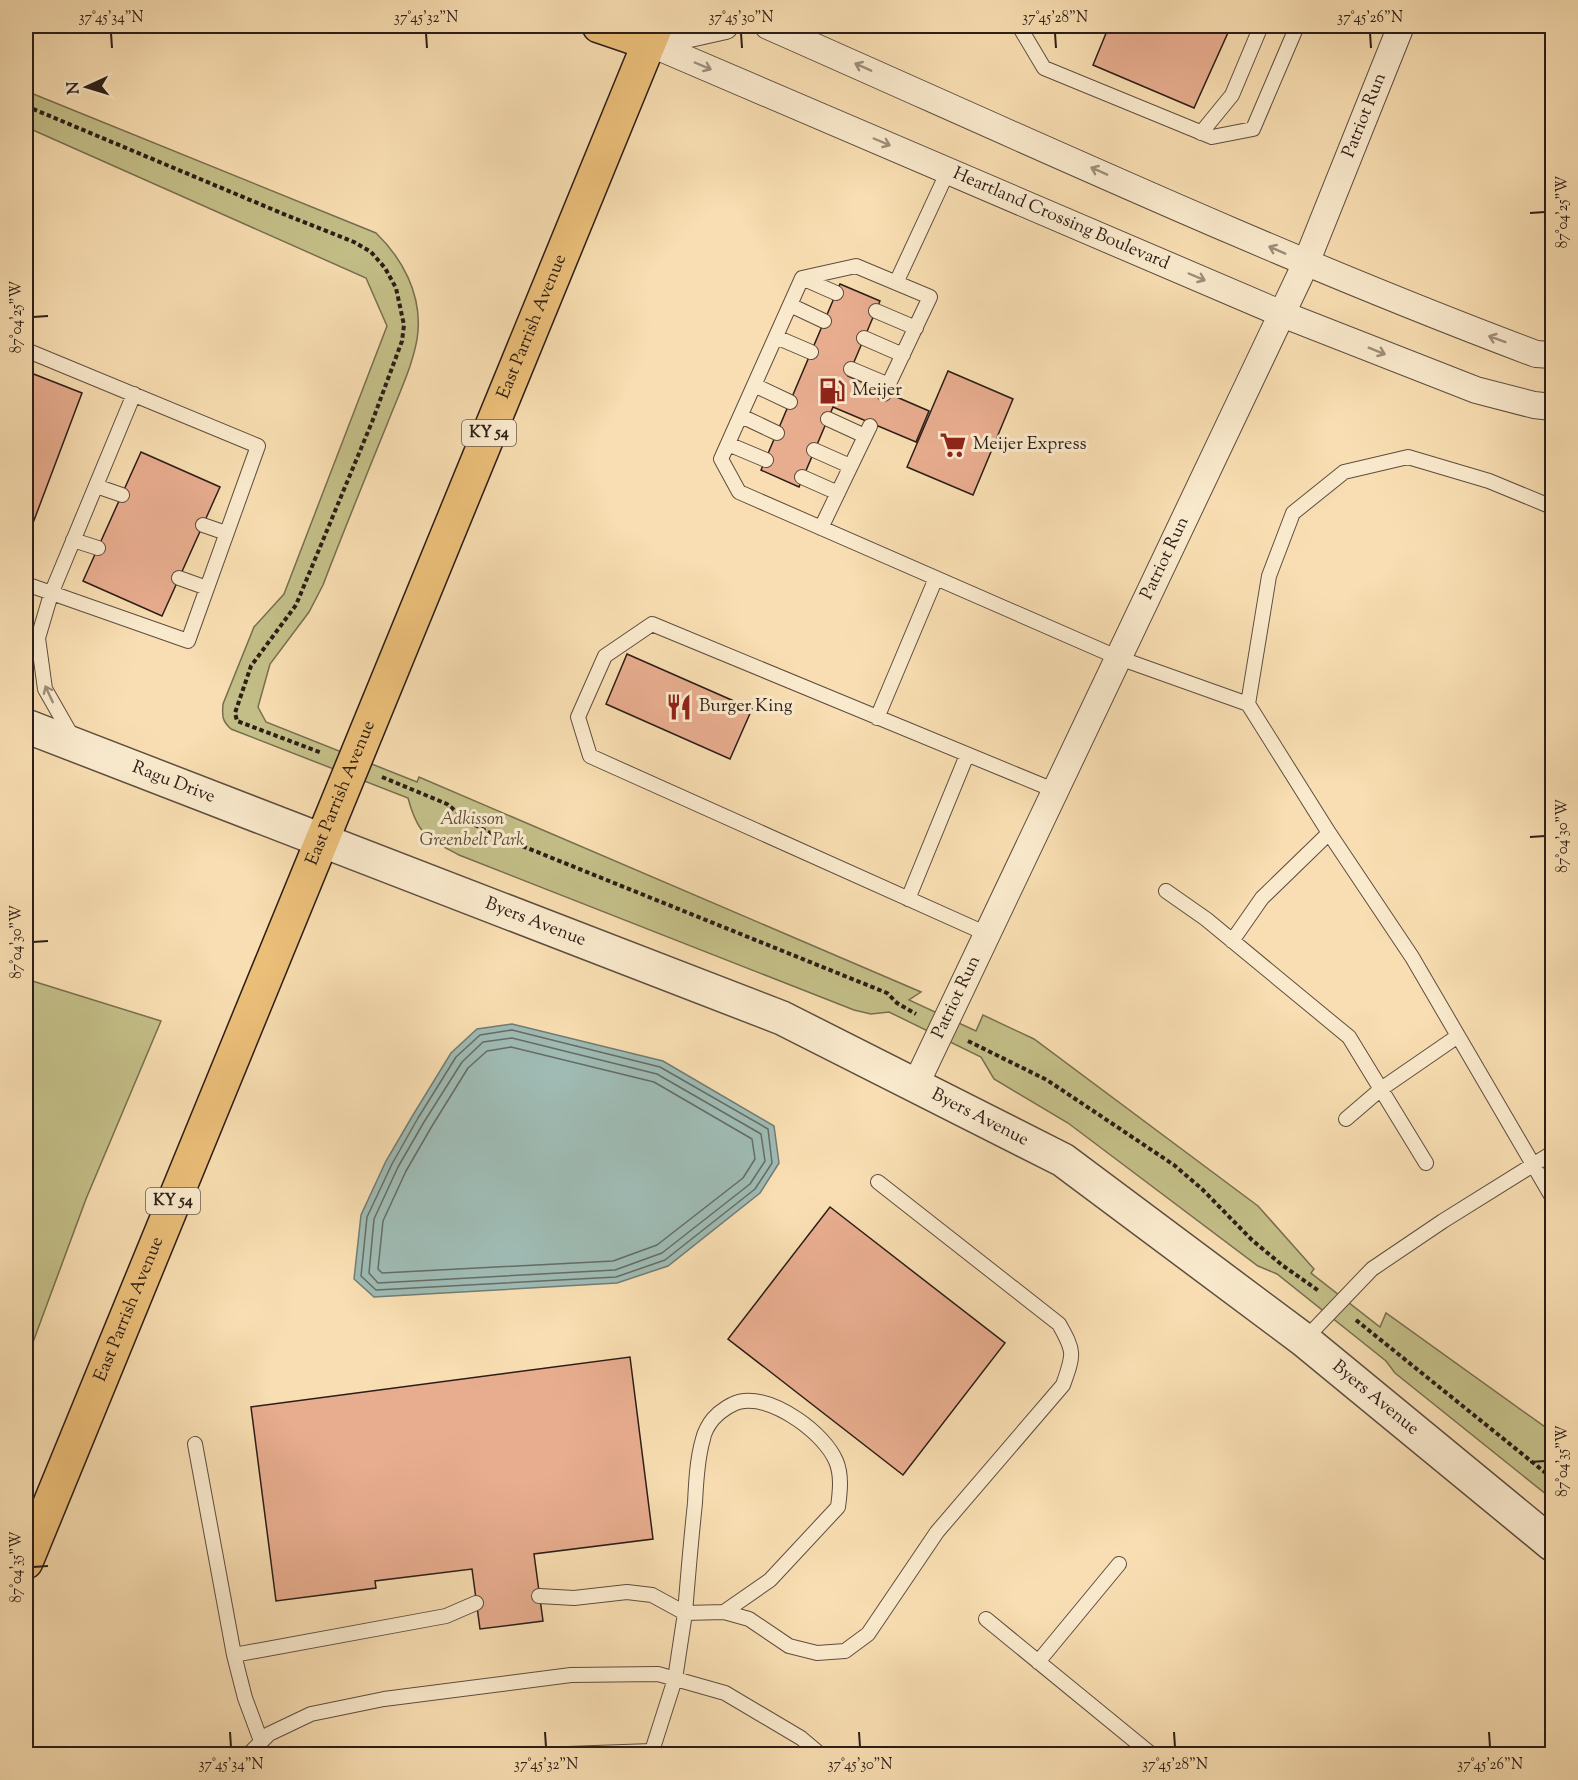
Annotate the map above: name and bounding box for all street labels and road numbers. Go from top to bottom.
street label: Patriot Run [1336,69,1394,162]
street label: Heartland Crossing Boulevard [948,161,1173,277]
street label: East Parrish Avenue [491,250,574,403]
road number: KY 54 [462,420,516,446]
street label: Patriot Run [1135,512,1197,604]
street label: East Parrish Avenue [300,717,383,870]
street label: Ragu Drive [128,755,219,811]
street label: Byers Avenue [481,891,590,954]
street label: Patriot Run [926,951,988,1043]
street label: Byers Avenue [926,1082,1033,1153]
road number: KY 54 [146,1188,200,1214]
street label: East Parrish Avenue [88,1233,171,1386]
street label: Byers Avenue [1326,1355,1424,1442]

